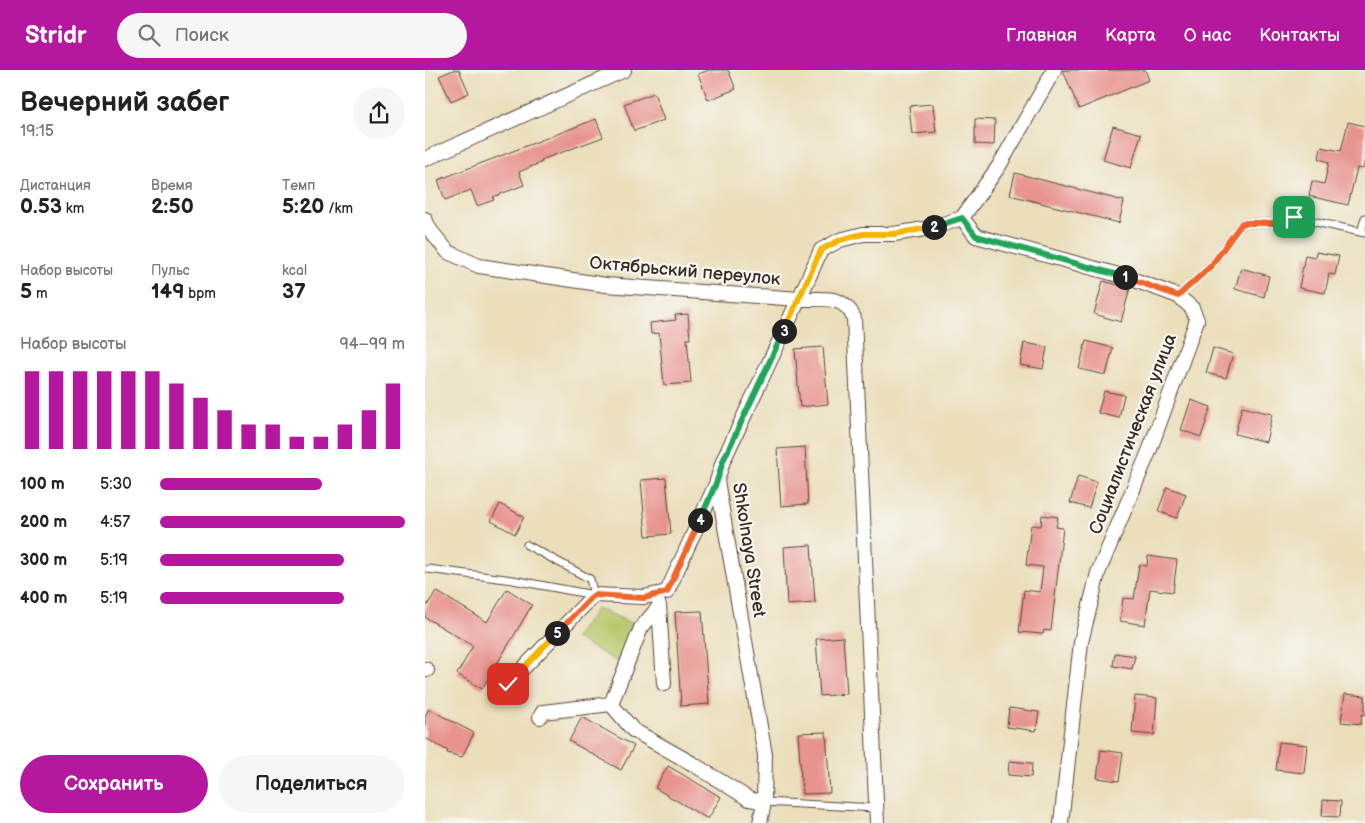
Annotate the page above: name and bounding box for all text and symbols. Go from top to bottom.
search box [117,13,467,58]
text: Stridr [25,21,87,50]
icon: search [135,21,163,49]
text: Поиск [175,24,229,47]
text: Главная [1006,25,1077,46]
text: Карта [1105,25,1156,46]
text: О нас [1184,25,1231,46]
text: Контакты [1259,25,1340,46]
text: Вечерний забег [20,86,229,119]
button: share [353,87,405,139]
text: 19:15 [20,122,54,141]
text: Дистанция [20,177,91,194]
text: Время [151,177,193,194]
text: Темп [282,177,315,194]
text: 0.53 [20,194,62,219]
text: 2:50 [151,194,194,219]
text: 5:20 [282,194,324,219]
pin [1273,196,1315,238]
text: km [62,200,84,217]
text: /km [324,200,353,217]
icon: arrive [1280,203,1308,231]
pin: 2 [921,214,947,240]
text: 2 [930,219,939,236]
street label: Октябрьский переулок [589,252,782,290]
text: Набор высоты [20,262,113,279]
text: Пульс [151,262,190,279]
text: kcal [282,262,307,279]
pin: 1 [1113,264,1137,290]
text: 1 [1123,269,1128,286]
text: 5 [20,279,32,304]
text: 149 [151,279,185,304]
text: 37 [282,279,306,304]
text: m [32,285,47,302]
text: bpm [185,285,216,302]
pin: 3 [771,318,797,344]
text: 3 [780,323,789,340]
street label: Социалистическая улица [1085,330,1181,537]
text: Набор высоты [20,335,127,354]
text: 94–99 m [339,335,405,354]
text: 100 m [20,475,65,494]
text: 5:30 [100,475,132,494]
street label: Shkolnaya Street [728,481,770,619]
pin: 4 [687,508,713,532]
text: 4 [696,512,705,529]
text: 200 m [20,513,67,532]
text: 4:57 [100,513,130,532]
text: 300 m [20,551,67,570]
text: 5:19 [100,551,128,570]
text: 400 m [20,589,67,608]
text: 5:19 [100,589,128,608]
pin: 5 [545,620,569,646]
text: 5 [553,625,562,642]
pin [487,663,529,705]
icon: check [494,670,522,698]
button: Сохранить [20,755,208,813]
button: Поделиться [218,755,405,813]

